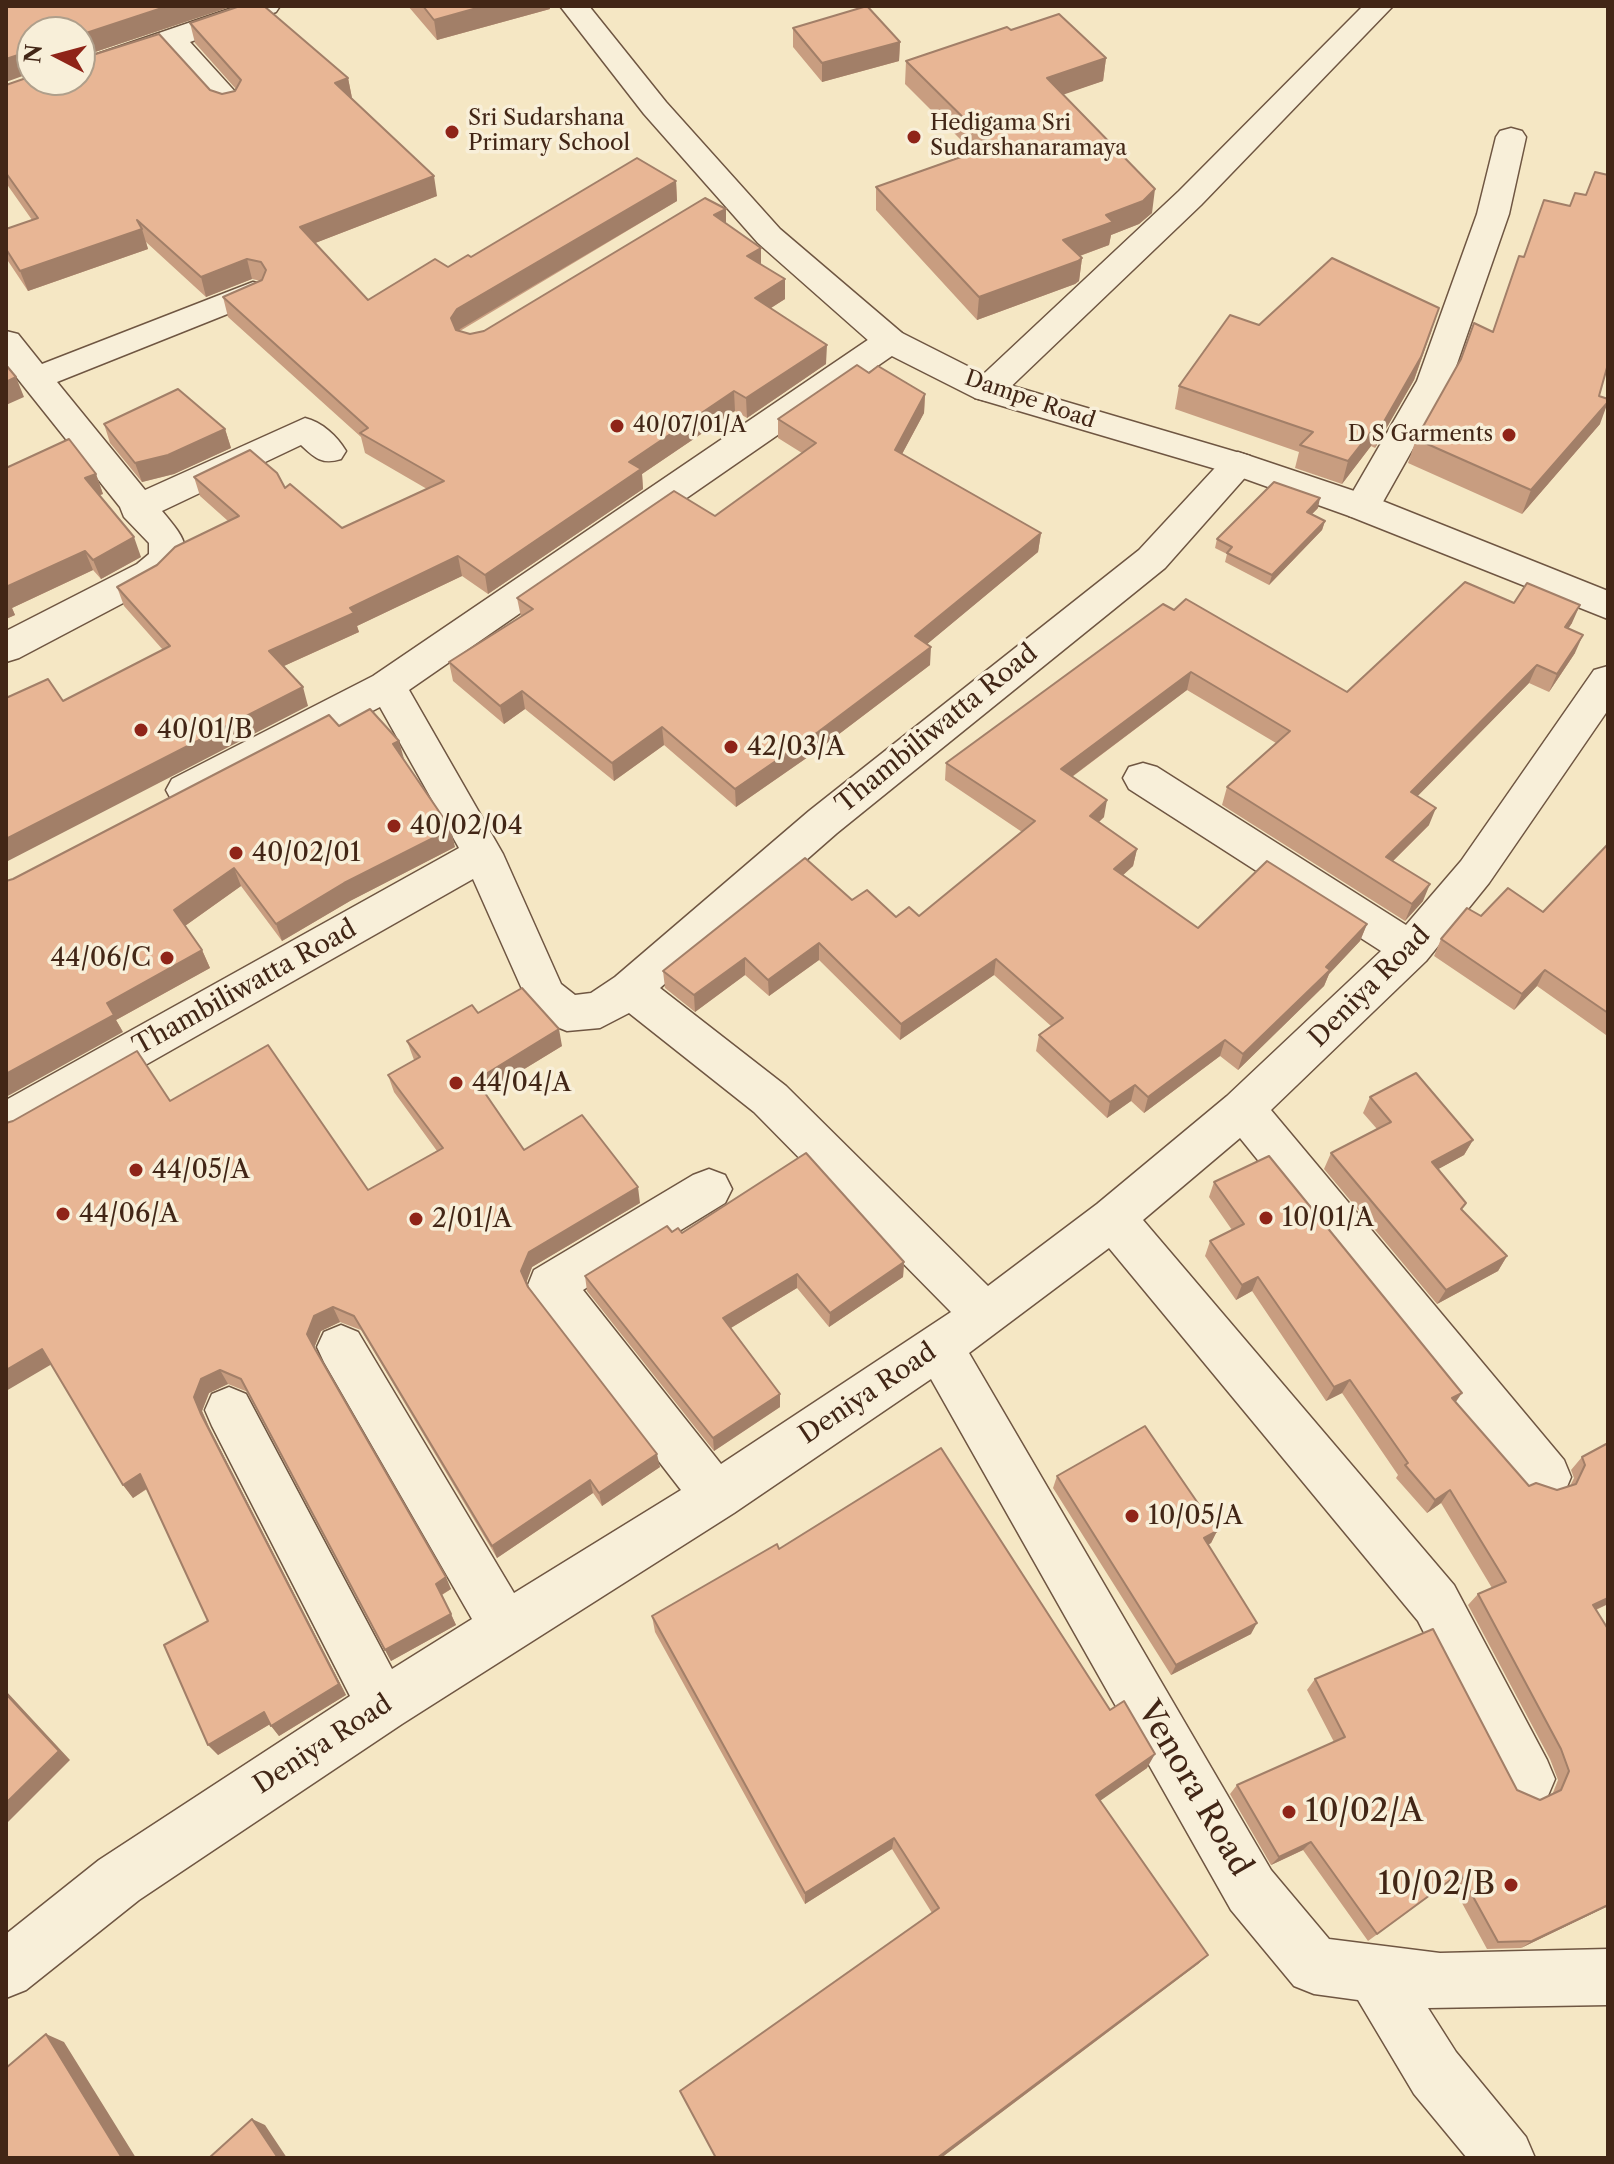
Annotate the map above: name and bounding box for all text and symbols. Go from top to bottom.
north arrow [16,16,96,96]
text: N [19,43,48,65]
place label: Sri Sudarshana Primary School [468,106,630,158]
place label: Hedigama Sri Sudarshanaramaya [930,111,1127,162]
marker: Sri Sudarshana Primary School [443,123,461,141]
marker: Hedigama Sri Sudarshanaramaya [905,128,923,146]
street label: Dampe Road [961,365,1099,435]
place label: 40/07/01/A [633,413,746,439]
marker: 40/07/01/A [608,417,626,435]
place label: D S Garments [1348,422,1493,448]
marker: D S Garments [1500,426,1518,444]
street label: Thambiliwatta Road [830,638,1044,820]
place label: 40/01/B [157,714,252,746]
marker: 40/01/B [132,721,150,739]
place label: 42/03/A [747,731,845,763]
marker: 42/03/A [722,738,740,756]
place label: 40/02/04 [410,810,523,842]
marker: 40/02/04 [385,817,403,835]
place label: 40/02/01 [252,837,361,869]
marker: 40/02/01 [227,844,245,862]
street label: Thambiliwatta Road [128,914,362,1062]
street label: Deniya Road [1303,920,1437,1054]
place label: 44/06/C [50,942,151,974]
marker: 44/06/C [158,949,176,967]
place label: 44/04/A [472,1067,571,1099]
marker: 44/04/A [447,1074,465,1092]
place label: 44/05/A [152,1154,250,1186]
marker: 44/05/A [127,1161,145,1179]
place label: 44/06/A [79,1198,178,1230]
place label: 10/01/A [1282,1202,1374,1234]
place label: 2/01/A [432,1203,512,1235]
marker: 44/06/A [54,1205,72,1223]
marker: 10/01/A [1257,1209,1275,1227]
marker: 2/01/A [407,1210,425,1228]
street label: Deniya Road [794,1337,942,1451]
place label: 10/05/A [1148,1500,1243,1532]
marker: 10/05/A [1123,1507,1141,1525]
street label: Deniya Road [248,1689,398,1801]
street label: Venora Road [1128,1695,1260,1883]
place label: 10/02/A [1305,1793,1423,1831]
marker: 10/02/A [1280,1803,1298,1821]
place label: 10/02/B [1378,1866,1495,1904]
marker: 10/02/B [1502,1876,1520,1894]

